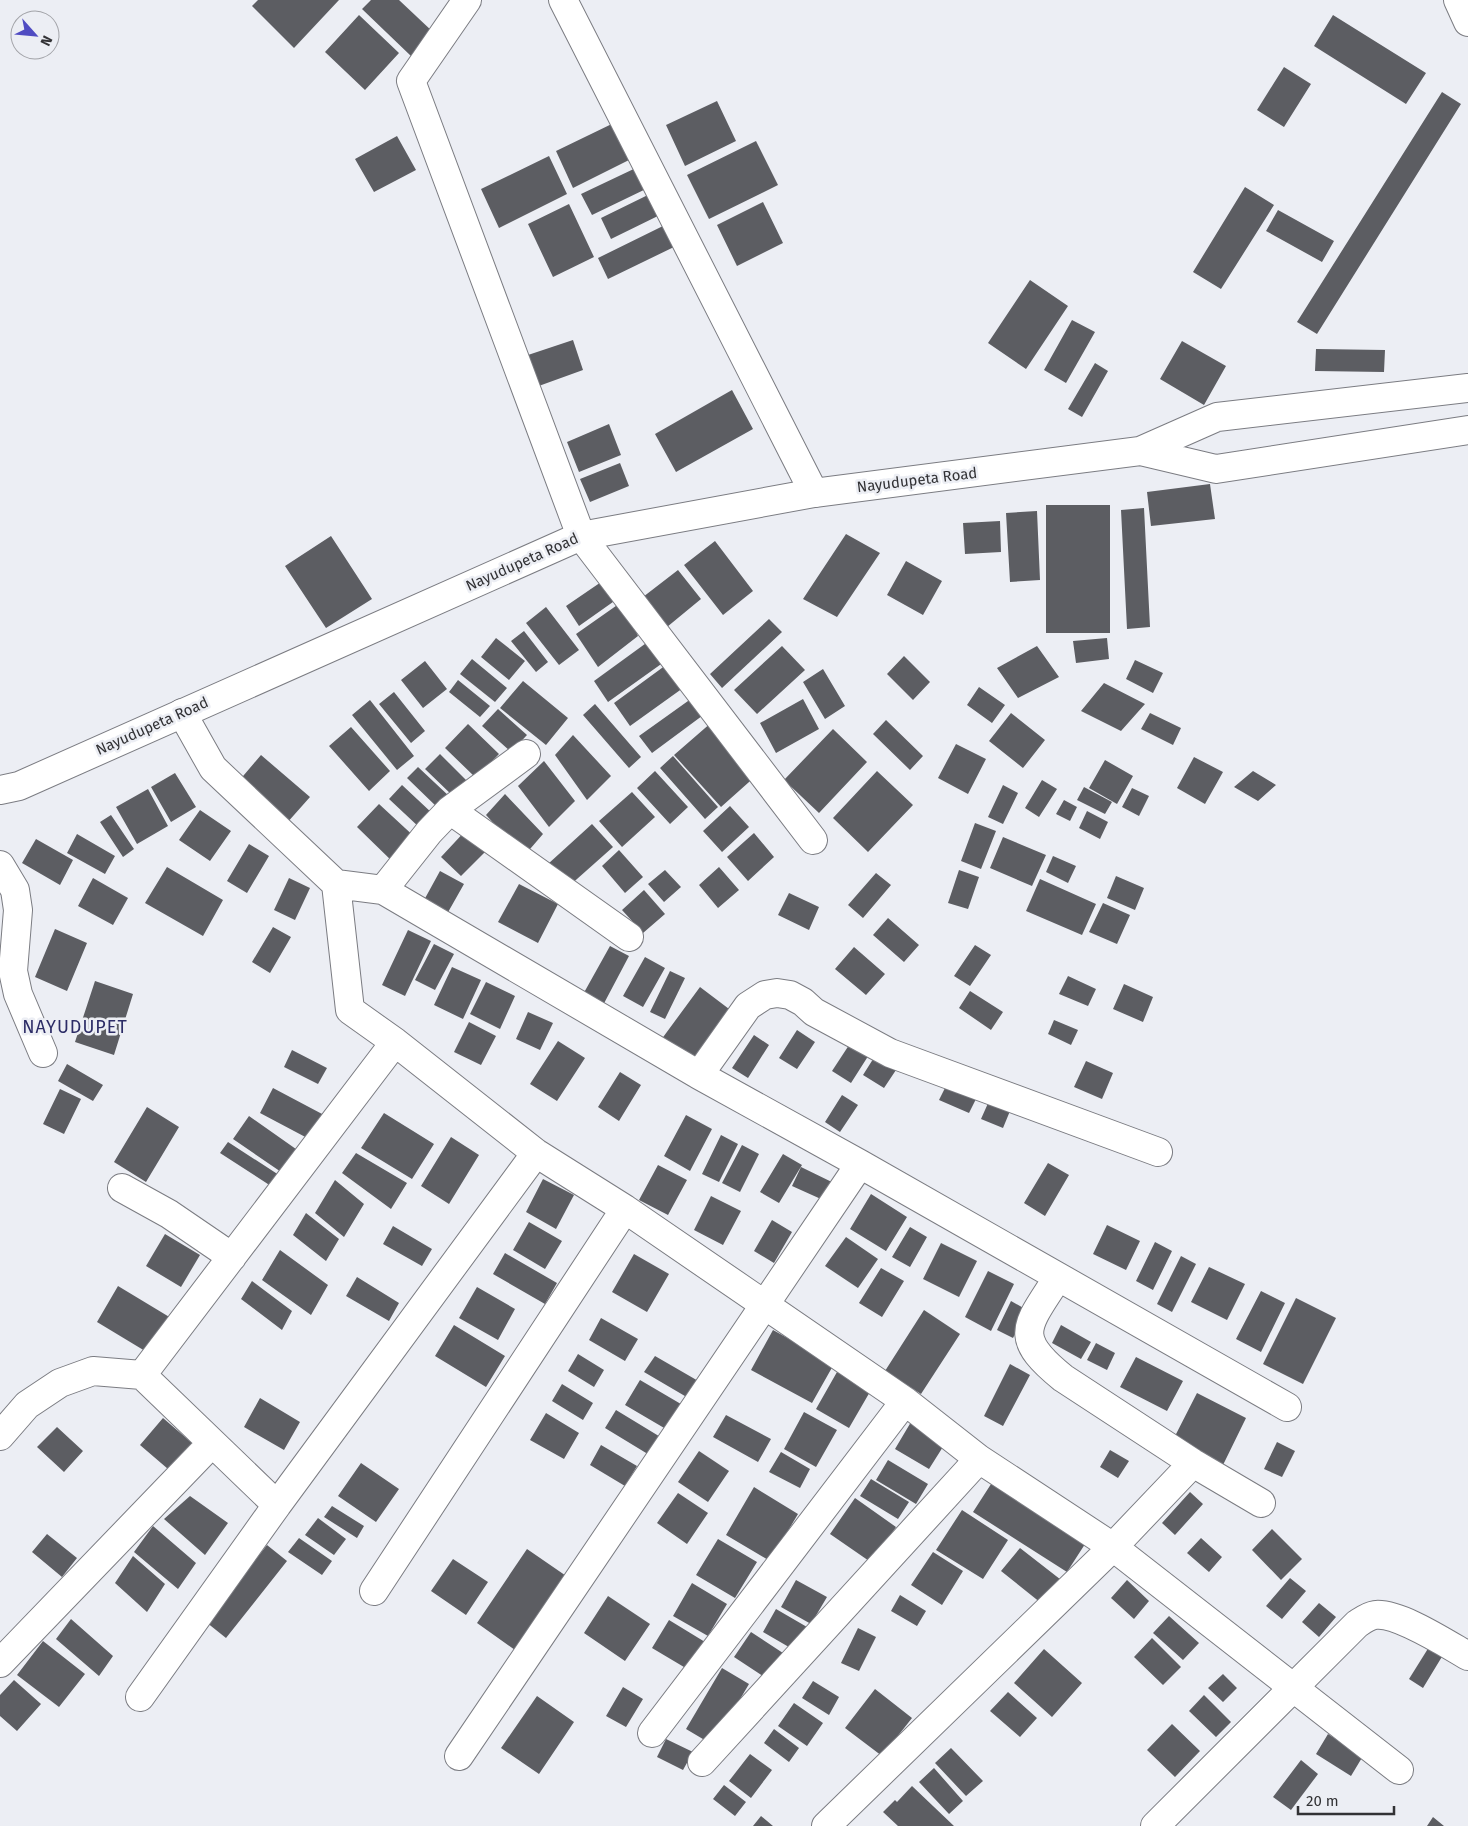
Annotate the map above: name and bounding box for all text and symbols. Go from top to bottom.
north arrow [10,10,60,60]
text: N [36,33,56,49]
street label: Nayudupeta Road [856,464,978,496]
street label: Nayudupeta Road [463,529,581,595]
street label: Nayudupeta Road [93,693,211,759]
district label: NAYUDUPET [22,1016,128,1038]
scale bar [1298,1784,1394,1816]
text: 20 m [1306,1792,1339,1810]

